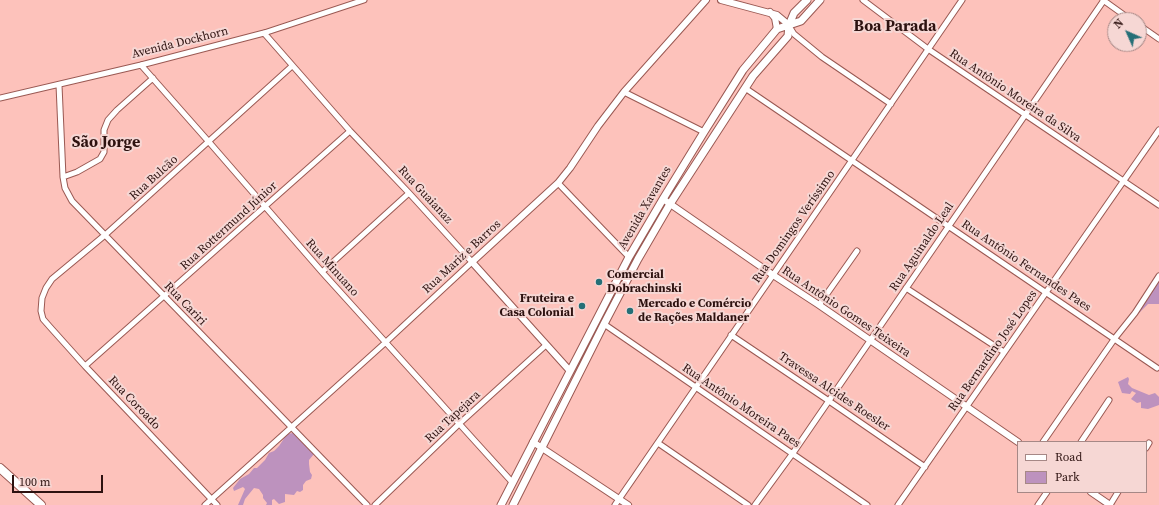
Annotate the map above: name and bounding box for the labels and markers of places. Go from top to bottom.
place label: Comercial Dobrachinski [607,268,682,296]
marker: Comercial Dobrachinski [594,277,604,287]
place label: Fruteira e Casa Colonial [500,292,574,320]
place label: Mercado e Comércio de Rações Maldaner [638,297,751,325]
marker: Fruteira e Casa Colonial [577,301,587,311]
marker: Mercado e Comércio de Rações Maldaner [625,306,635,316]

